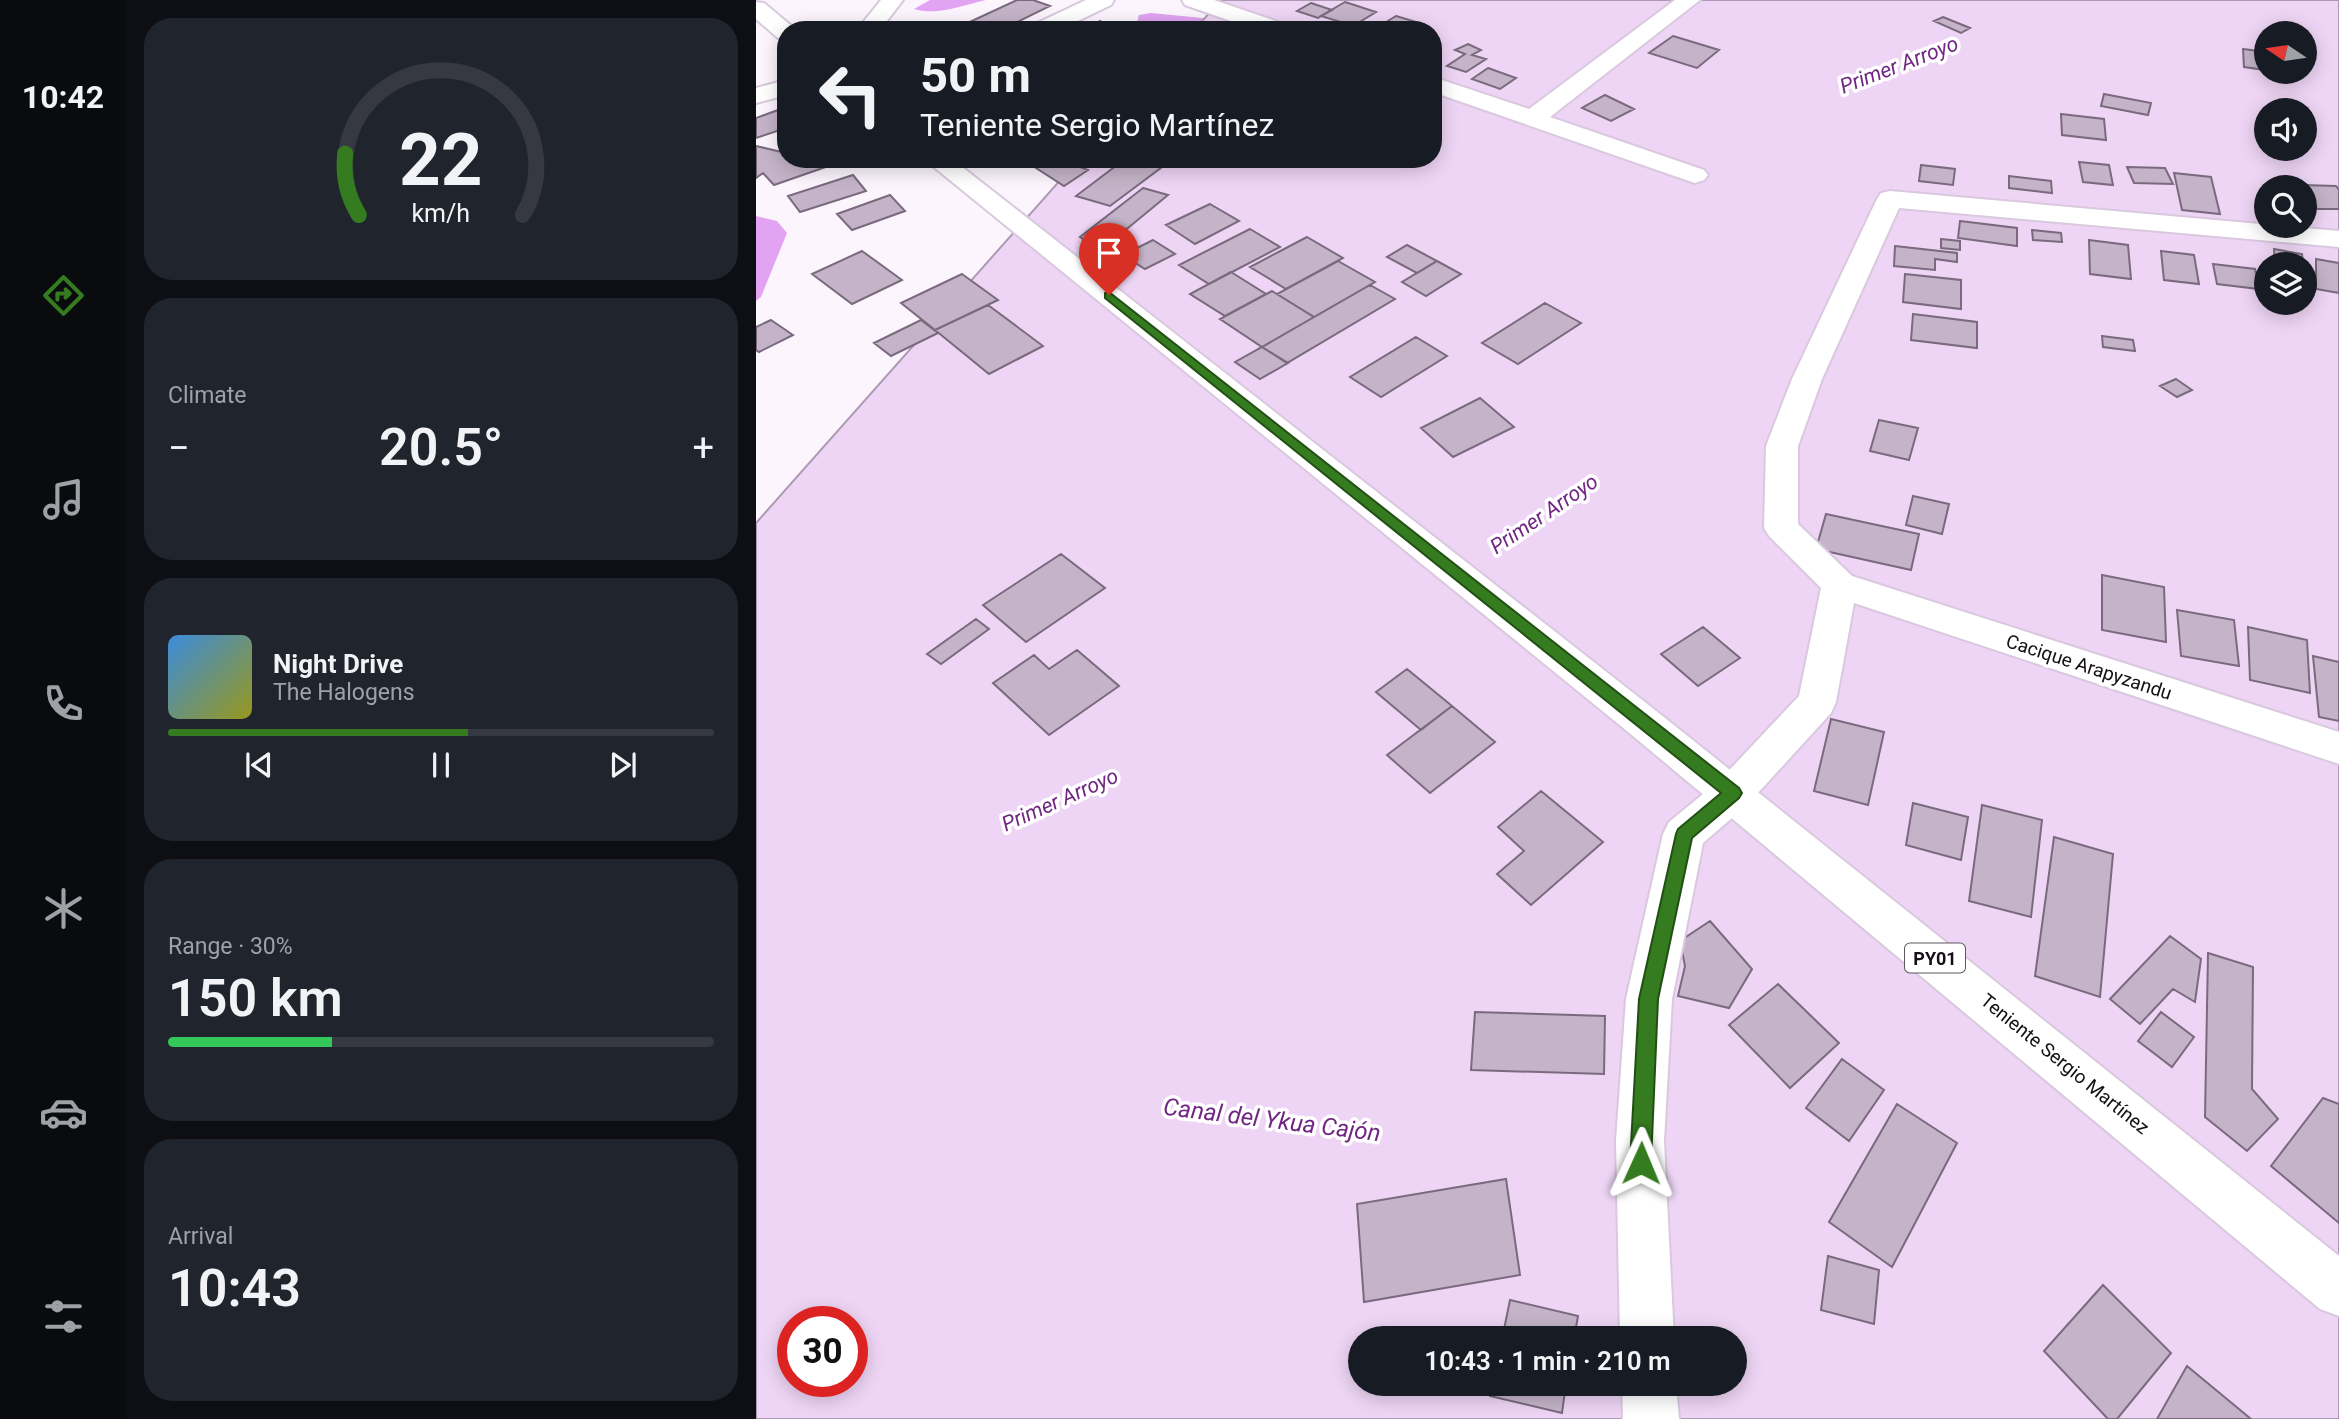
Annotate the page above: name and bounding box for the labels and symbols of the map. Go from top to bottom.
north arrow [2254,21,2317,84]
water label: Primer Arroyo [1836,31,1962,99]
pin [1079,223,1139,295]
water label: Primer Arroyo [1486,469,1602,559]
street label: Cacique Arapyzandu [2003,629,2175,705]
water label: Primer Arroyo [998,764,1122,836]
road number: PY01 [1905,944,1965,973]
street label: Teniente Sergio Martínez [1976,989,2154,1139]
water label: Canal del Ykua Cajón [1162,1093,1382,1147]
position arrow [1604,1126,1678,1200]
speed limit sign: 30 [777,1306,868,1397]

